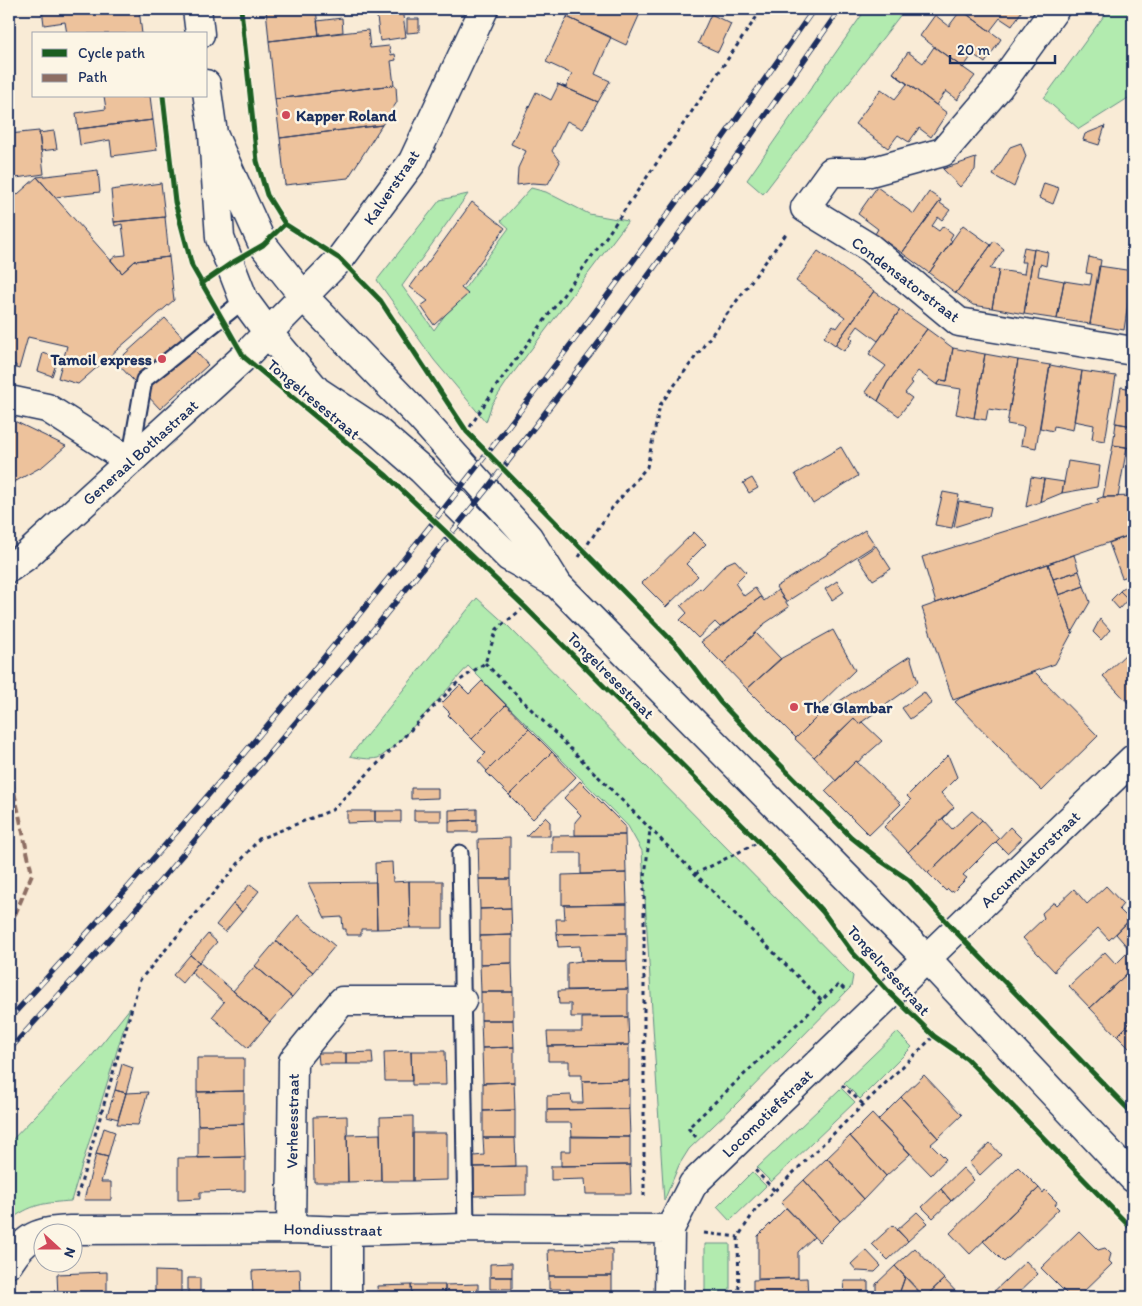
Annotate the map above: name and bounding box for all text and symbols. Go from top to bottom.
legend [32,32,208,98]
scale bar [950,32,1054,64]
text: 20 m [957,41,991,59]
text: Cycle path [78,44,145,62]
text: Path [78,68,107,86]
place label: Kapper Roland [296,106,397,126]
marker: Kapper Roland [280,109,292,121]
street label: Kalverstraat [359,146,423,228]
street label: Condensatorstraat [848,233,963,326]
place label: Tamoil express [50,350,152,370]
marker: Tamoil express [156,353,168,365]
street label: Tongelresestraat [263,355,364,444]
street label: Generaal Bothastraat [79,396,202,509]
street label: Tongelresestraat [563,628,658,723]
place label: The Glambar [803,698,893,717]
marker: The Glambar [788,701,800,713]
street label: Accumulatorstraat [977,807,1084,912]
street label: Tongelresestraat [843,921,934,1019]
street label: Locomotiefstraat [718,1065,817,1161]
street label: Verheesstraat [282,1073,303,1169]
street label: Hondiusstraat [283,1219,383,1240]
north arrow [32,1224,82,1274]
text: N [60,1245,79,1260]

